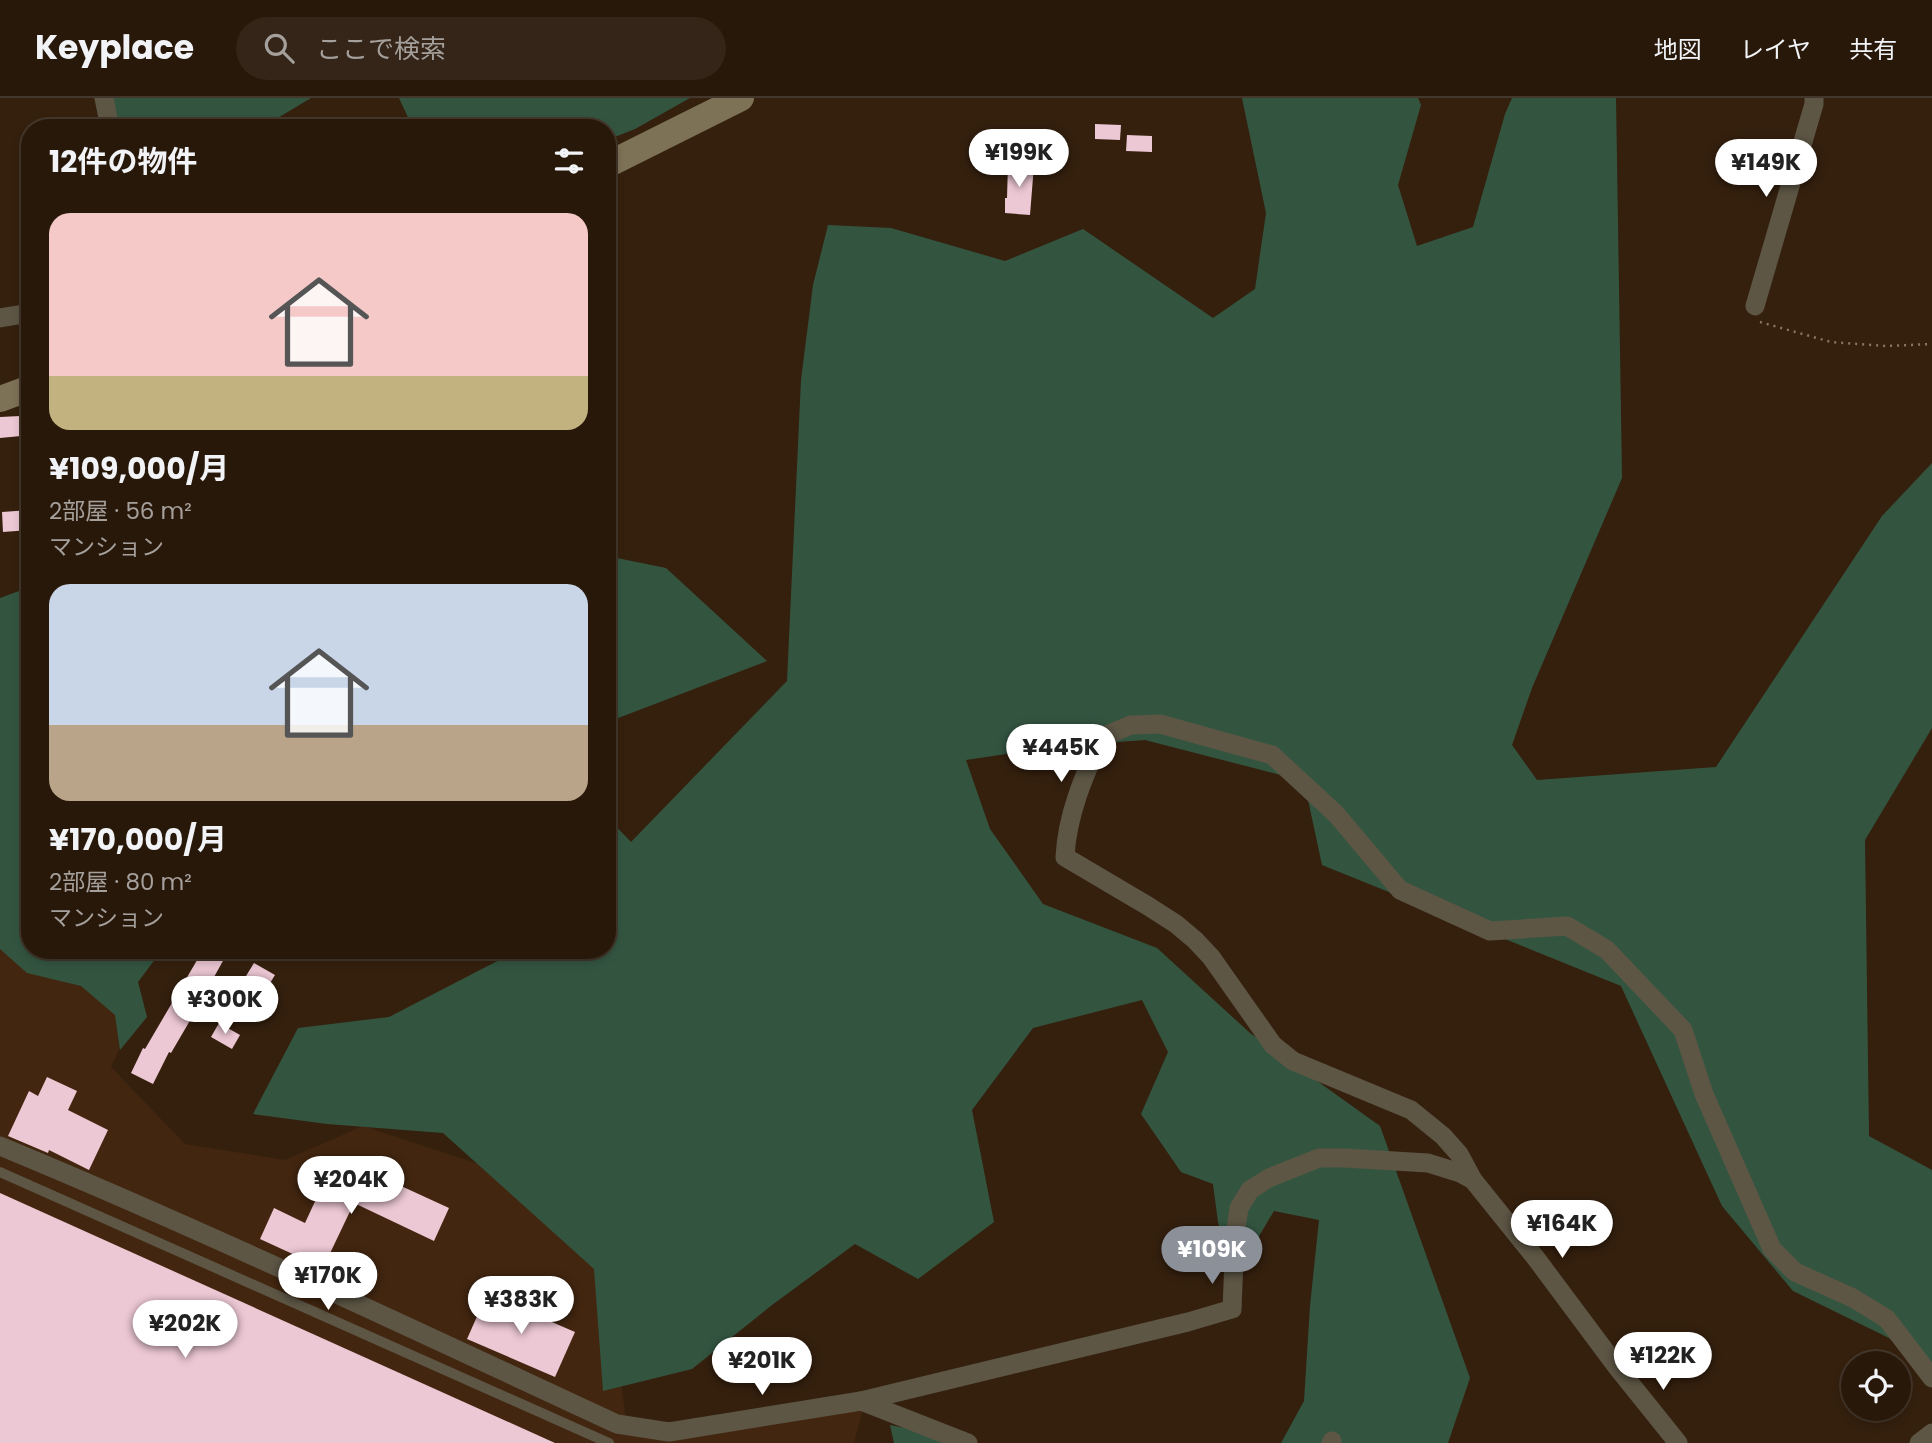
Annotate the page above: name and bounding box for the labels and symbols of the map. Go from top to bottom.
pin: ¥199K [970,130,1068,189]
pin: ¥149K [1717,140,1815,199]
pin: ¥445K [1012,724,1110,784]
pin: ¥300K [176,976,274,1036]
pin: ¥204K [302,1156,400,1216]
pin: ¥164K [1513,1200,1611,1260]
pin: ¥109K [1163,1226,1261,1286]
pin: ¥170K [279,1252,377,1312]
pin: ¥383K [472,1276,570,1336]
pin: ¥202K [136,1300,234,1360]
pin: ¥122K [1614,1332,1712,1392]
pin: ¥201K [713,1338,811,1397]

